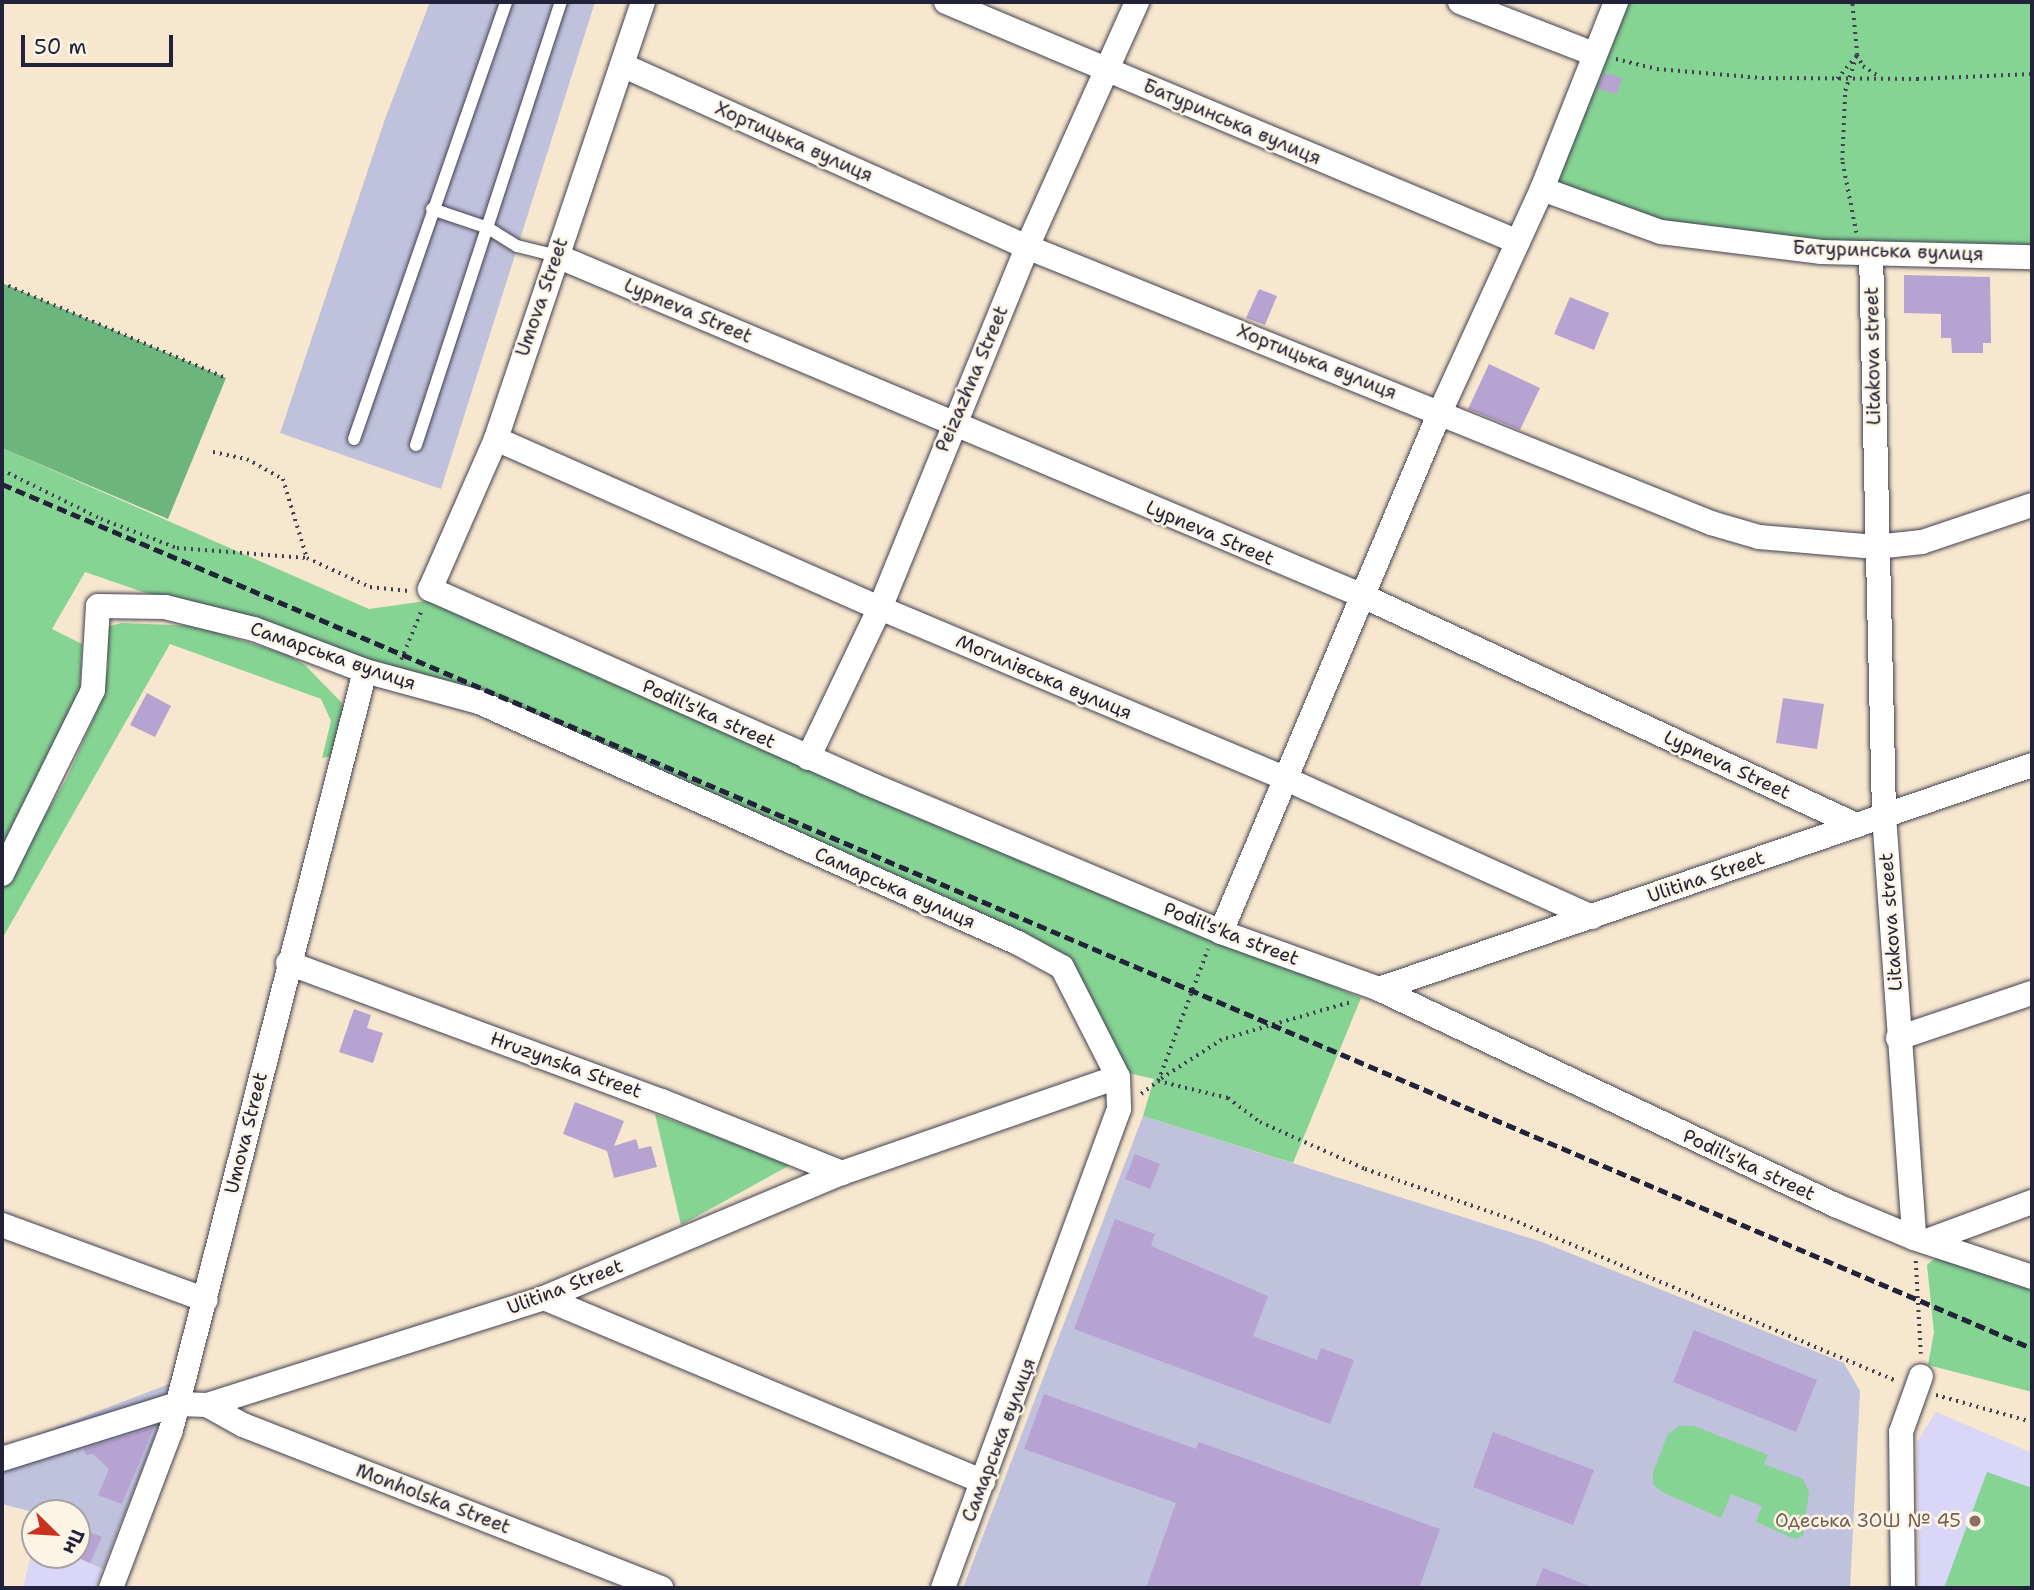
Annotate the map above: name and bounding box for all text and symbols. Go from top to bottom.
scale bar [24,21,177,65]
text: 50 m [34,33,87,61]
street label: Батуринська вулиця [1140,74,1324,170]
street label: Хортицька вулиця [712,97,876,187]
street label: Umova Street [511,235,573,359]
street label: Батуринська вулиця [1792,236,1984,266]
street label: Lypneva Street [620,274,756,348]
street label: Litakova street [1860,287,1886,425]
street label: Peizazhna Street [931,302,1013,456]
street label: Хортицька вулиця [1234,320,1400,404]
street label: Lypneva Street [1142,496,1278,570]
street label: Самарська вулиця [247,617,419,695]
street label: Могилівська вулиця [953,630,1135,724]
street label: Podil's'ka street [639,674,779,754]
street label: Lypneva Street [1660,726,1794,804]
street label: Самарська вулиця [811,842,979,934]
street label: Ulitina Street [1645,846,1767,908]
street label: Litakova street [1875,852,1907,992]
street label: Podil's'ka street [1160,898,1302,970]
street label: Hruzynska Street [487,1027,645,1103]
street label: Umova Street [220,1070,272,1196]
street label: Podil's'ka street [1679,1124,1819,1206]
street label: Ulitina Street [504,1254,626,1320]
street label: Самарська вулиця [957,1355,1041,1525]
street label: Monholska Street [353,1459,513,1539]
north arrow [21,1499,91,1569]
place label: Одеська ЗОШ № 45 [1775,1510,1961,1532]
marker: Одеська ЗОШ № 45 [1967,1513,1983,1529]
text: Пн [57,1525,90,1558]

